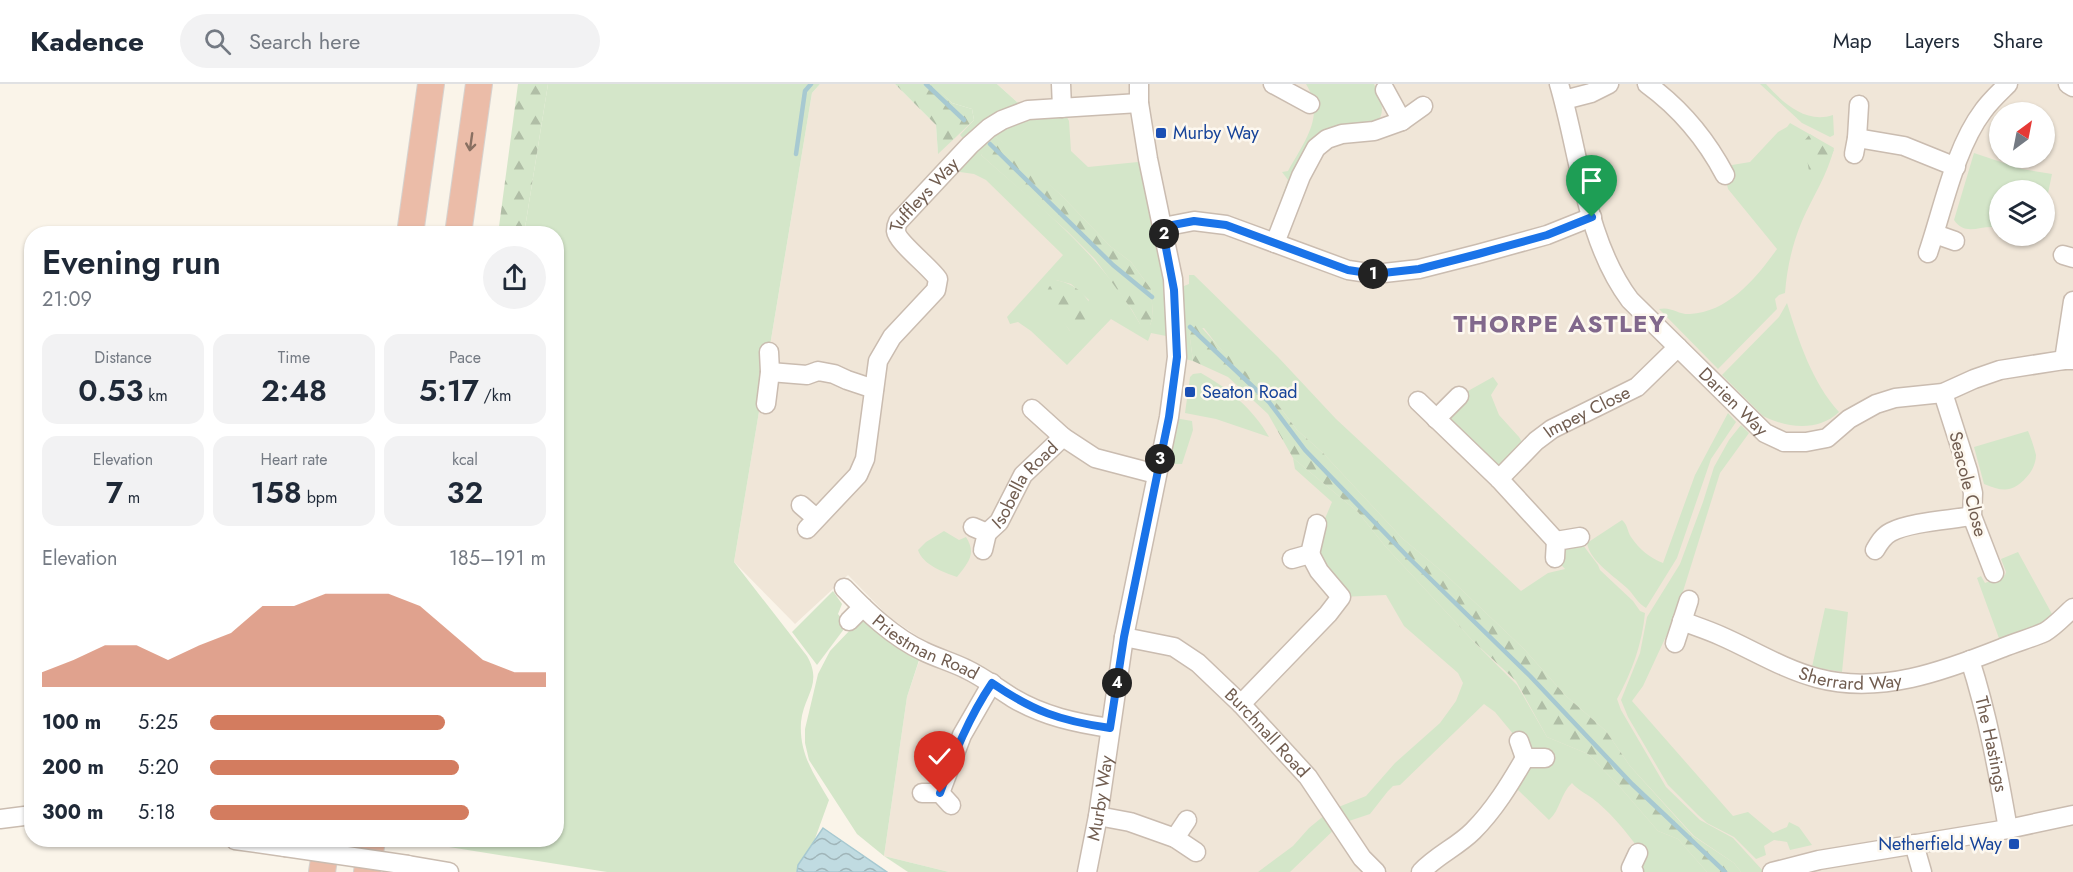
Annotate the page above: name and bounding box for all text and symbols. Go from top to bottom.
search box [180,14,600,68]
text: Kadence [30,21,144,62]
icon: search [201,25,234,58]
text: Search here [249,25,360,57]
text: Map [1833,26,1872,56]
text: Layers [1905,26,1960,56]
text: Share [1993,26,2043,56]
north arrow [1989,102,2055,168]
map controls [1989,102,2055,246]
place label: Murby Way [1173,120,1259,146]
marker: Murby Way [1154,126,1168,140]
one-way arrow [465,132,476,151]
street label: Tuffleys Way [883,152,965,233]
pin [1566,155,1617,217]
icon: arrive [1575,164,1608,197]
button: layers [1989,180,2055,246]
pin: 2 [1149,219,1179,249]
text: 2 [1159,222,1169,245]
text: Evening run [42,239,221,286]
button: share [483,246,546,309]
pin: 1 [1358,259,1388,289]
text: 1 [1369,262,1377,285]
text: 21:09 [42,285,92,314]
district label: THORPE ASTLEY [1454,306,1666,341]
text: Distance [94,346,152,369]
text: Time [278,346,310,369]
text: Pace [449,346,481,369]
street label: Darien Way [1693,361,1774,442]
text: 0.53 [78,369,143,412]
text: 2:48 [261,369,327,412]
text: 5:17 [419,369,479,412]
place label: Seaton Road [1202,379,1298,405]
street label: Impey Close [1538,379,1635,444]
text: km [143,384,168,407]
text: /km [479,384,511,407]
marker: Seaton Road [1183,385,1197,399]
street label: Seacole Close [1942,429,1994,539]
street label: Isobella Road [986,435,1064,535]
pin: 3 [1145,444,1175,474]
text: 3 [1155,447,1165,470]
text: Elevation [93,448,153,471]
text: Heart rate [261,448,327,471]
text: kcal [452,448,478,471]
text: 7 [106,471,123,514]
text: 158 [251,471,302,514]
text: 32 [447,471,483,514]
text: m [123,486,140,509]
text: bpm [302,486,337,509]
text: Elevation [42,544,117,573]
text: 185–191 m [449,544,546,573]
street label: Priestman Road [866,608,983,686]
street label: Sherrard Way [1795,660,1904,697]
pin: 4 [1102,668,1132,698]
text: 4 [1111,671,1123,694]
street label: Burchnall Road [1219,682,1315,783]
street label: The Hastings [1968,694,2014,794]
text: 100 m [42,708,101,737]
text: 5:25 [138,708,178,737]
pin [914,731,965,793]
icon: check [923,740,956,773]
text: 200 m [42,753,104,782]
text: 5:20 [138,753,179,782]
street label: Murby Way [1080,754,1120,843]
text: 300 m [42,798,103,827]
text: 5:18 [138,798,175,827]
place label: Netherfield Way [1878,831,2002,857]
marker: Netherfield Way [2007,837,2021,851]

